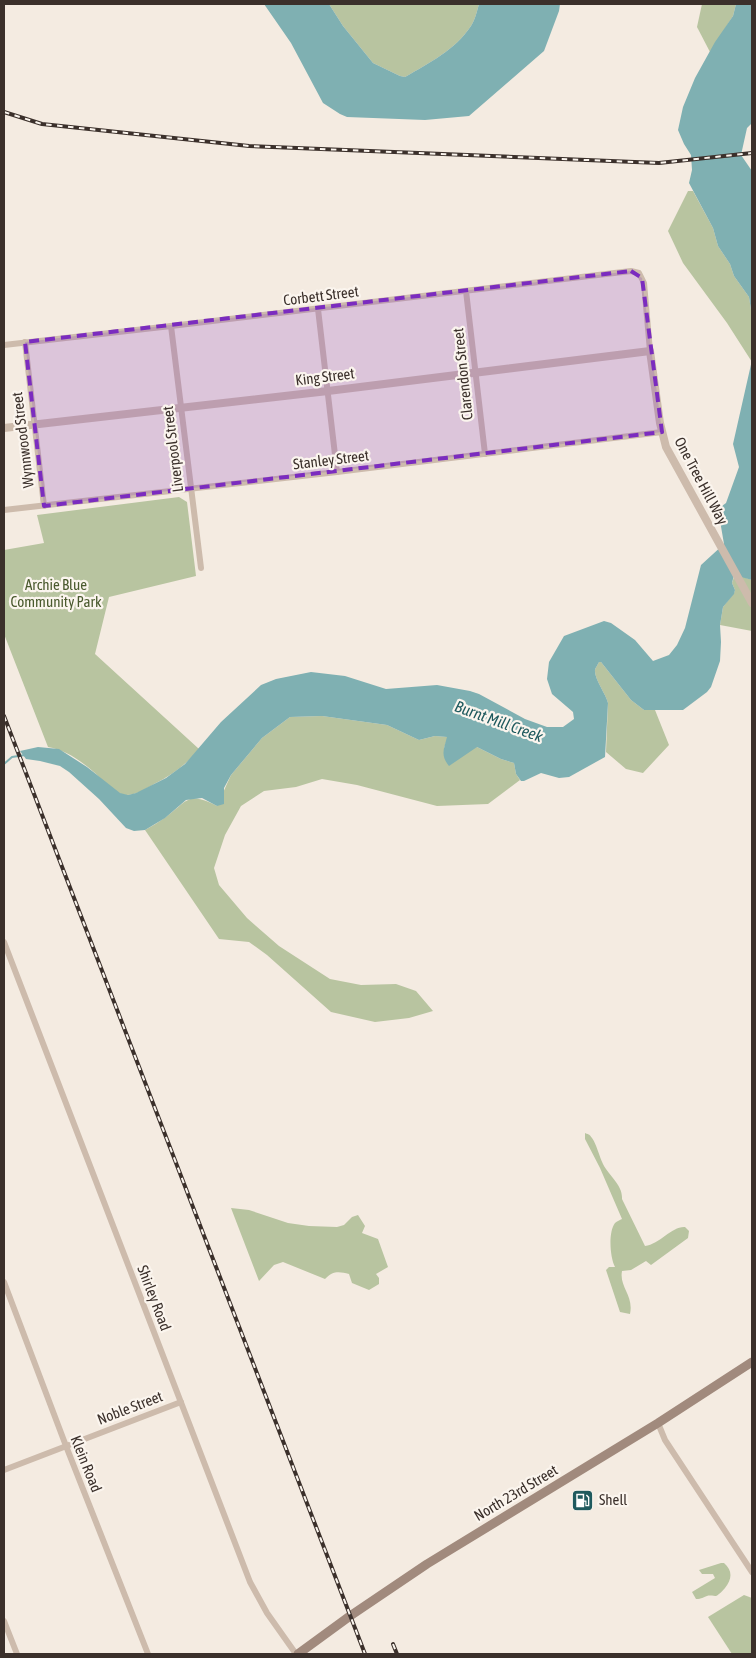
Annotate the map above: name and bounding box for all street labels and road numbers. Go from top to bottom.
street label: Corbett Street [282,282,360,309]
street label: Clarendon Street [449,327,476,421]
street label: King Street [294,364,356,389]
street label: Wynnwood Street [8,391,37,489]
street label: Liverpool Street [159,405,186,493]
street label: One Tree Hill Way [671,434,732,527]
street label: Stanley Street [292,446,370,473]
street label: Shirley Road [134,1263,175,1333]
street label: Noble Street [95,1387,165,1428]
street label: Klein Road [67,1433,105,1495]
street label: North 23rd Street [471,1461,561,1524]

